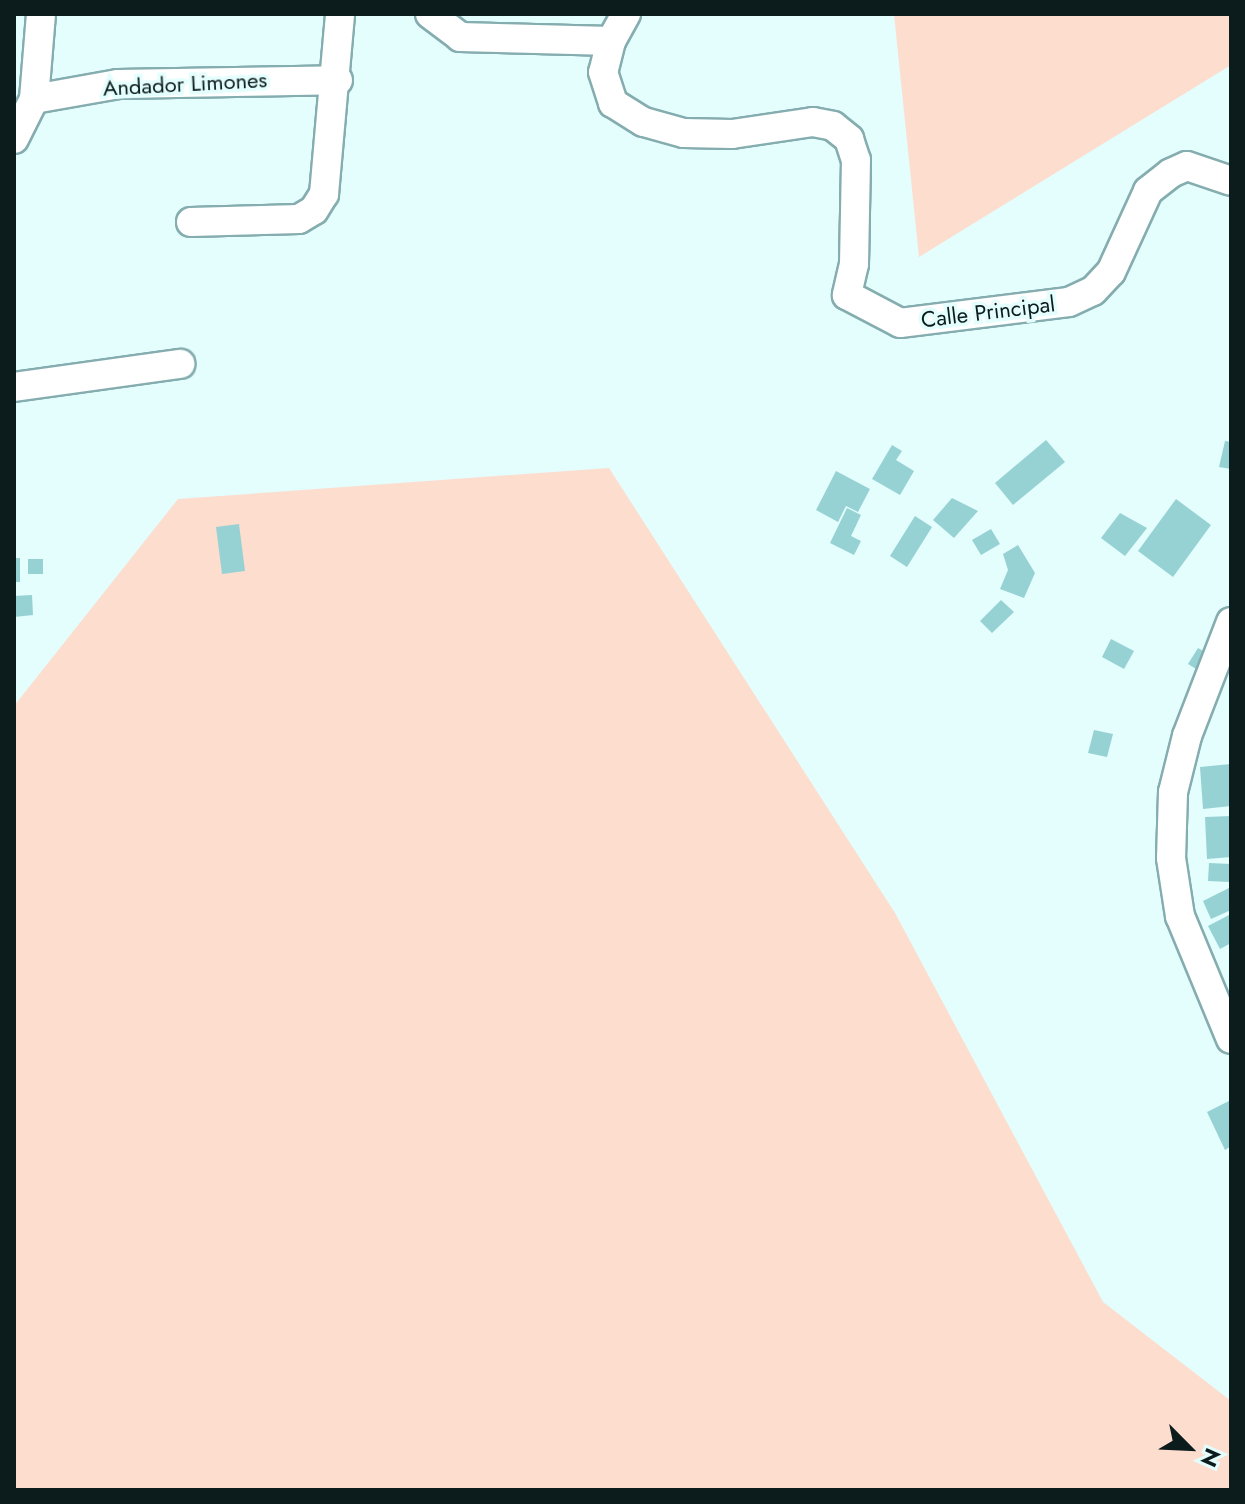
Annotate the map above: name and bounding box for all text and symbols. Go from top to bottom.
street label: Andador Limones [102,67,268,101]
street label: Calle Principal [920,291,1056,333]
north arrow [1149,1408,1229,1488]
text: N [1193,1443,1229,1472]

